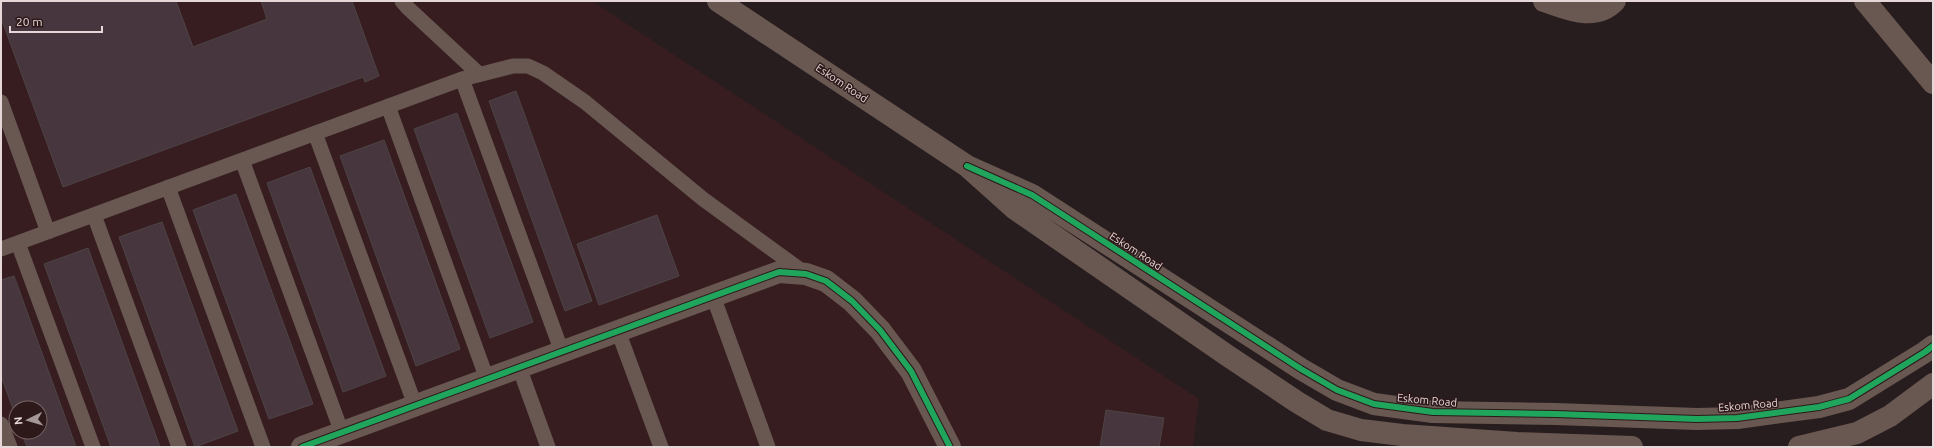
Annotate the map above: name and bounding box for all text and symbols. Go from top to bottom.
scale bar [10,8,102,34]
text: 20 m [16,15,43,28]
street label: Eskom Road [814,61,870,105]
street label: Eskom Road [1108,230,1164,272]
street label: Eskom Road [1397,391,1457,409]
street label: Eskom Road [1718,396,1778,414]
north arrow [8,400,48,440]
text: N [12,416,24,425]

